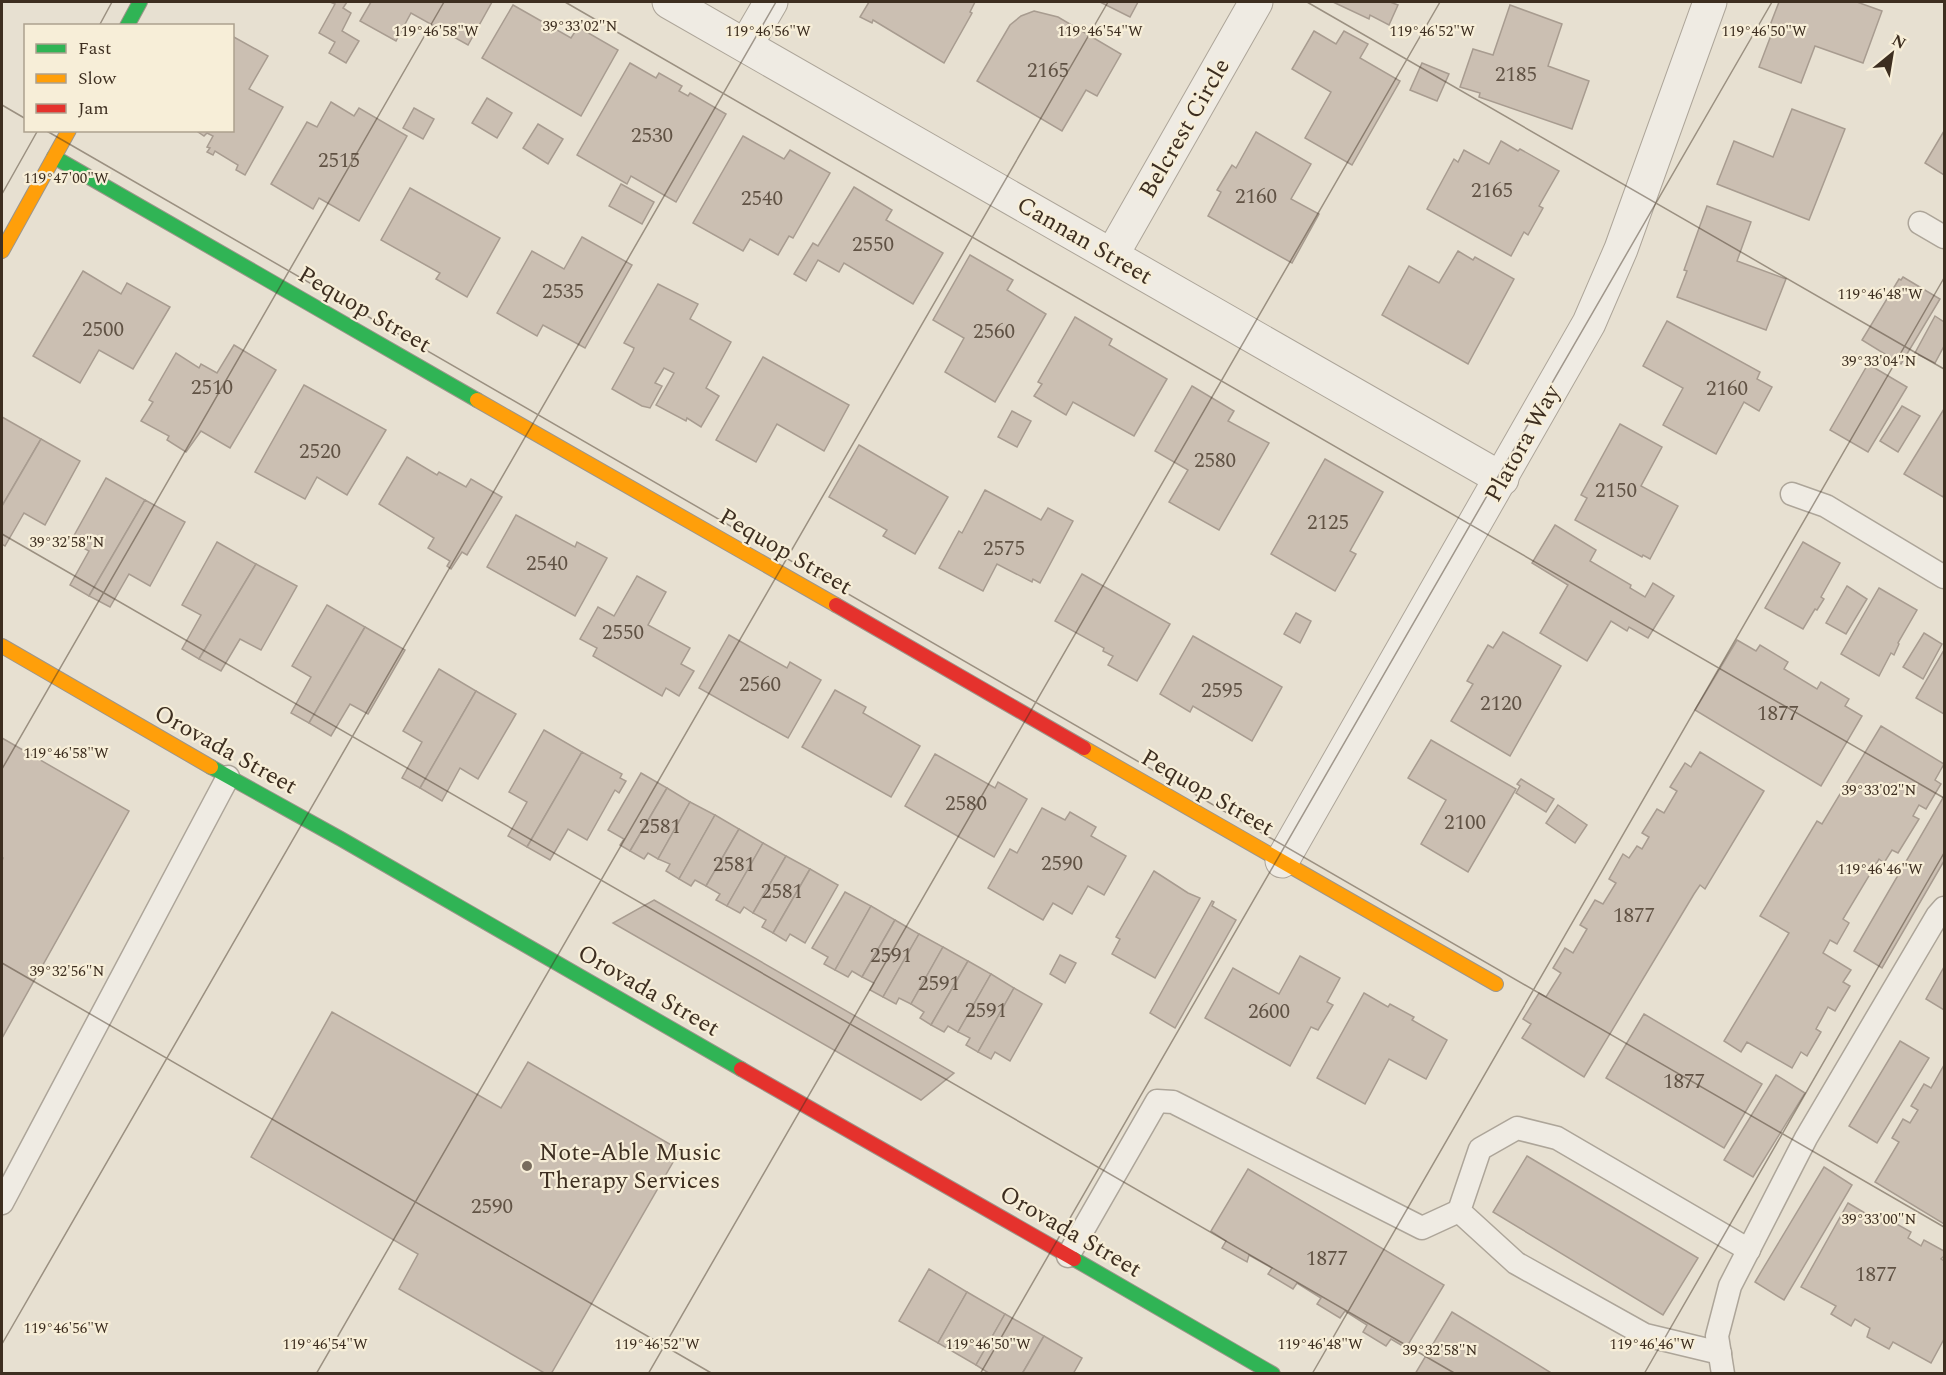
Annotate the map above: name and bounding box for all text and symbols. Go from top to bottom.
text: 39°33'02"N [543,15,618,38]
text: 119°46'58"W [393,20,479,43]
text: 119°46'56"W [725,20,811,43]
text: 119°46'54"W [1057,20,1143,43]
text: 119°46'52"W [1389,20,1475,43]
text: 119°46'50"W [1721,20,1807,43]
legend [24,24,234,132]
north arrow [1862,24,1922,84]
text: N [1887,28,1911,56]
text: Fast [78,35,111,62]
street label: Belcrest Circle [1130,52,1240,205]
house number: 2165 [1027,55,1069,87]
house number: 2185 [1495,59,1537,91]
text: Slow [78,65,117,92]
text: Jam [78,95,109,122]
house number: 2530 [631,120,673,152]
house number: 2515 [318,145,360,177]
text: 119°47'00"W [23,167,109,190]
house number: 2165 [1471,175,1513,207]
house number: 2160 [1235,181,1277,213]
house number: 2540 [741,183,783,215]
street label: Cannan Street [1010,187,1159,294]
house number: 2550 [852,229,894,261]
street label: Pequop Street [291,257,438,363]
house number: 2535 [542,276,584,308]
text: 119°46'48"W [1837,283,1923,306]
house number: 2500 [82,314,124,346]
house number: 2560 [973,316,1015,348]
text: 39°33'04"N [1842,350,1917,373]
house number: 2510 [191,372,233,404]
house number: 2160 [1706,373,1748,405]
street label: Platora Way [1476,377,1571,509]
house number: 2520 [299,436,341,468]
house number: 2580 [1194,445,1236,477]
house number: 2150 [1595,475,1637,507]
street label: Pequop Street [712,499,859,605]
house number: 2125 [1307,507,1349,539]
text: 39°32'58"N [30,531,105,554]
house number: 2575 [983,533,1025,565]
house number: 2540 [526,548,568,580]
house number: 2550 [602,617,644,649]
house number: 2560 [739,669,781,701]
house number: 2595 [1201,675,1243,707]
house number: 2120 [1480,688,1522,720]
street label: Orovada Street [147,696,304,804]
house number: 1877 [1757,698,1799,730]
street label: Pequop Street [1134,740,1281,846]
text: 119°46'58"W [23,742,109,765]
text: 39°33'02"N [1842,779,1917,802]
house number: 2580 [945,788,987,820]
house number: 2100 [1444,807,1486,839]
house number: 2581 [639,811,681,843]
house number: 2590 [1041,848,1083,880]
house number: 2581 [713,849,755,881]
text: 119°46'46"W [1837,858,1923,881]
house number: 2581 [761,876,803,908]
house number: 1877 [1613,900,1655,932]
street label: Orovada Street [571,935,726,1046]
house number: 2591 [870,940,912,972]
text: 39°32'56"N [30,960,105,983]
house number: 2591 [918,968,960,1000]
house number: 2591 [965,995,1007,1027]
house number: 2600 [1248,996,1290,1028]
house number: 1877 [1663,1066,1705,1098]
place label: Note-Able Music Therapy Services [539,1135,721,1199]
marker: Note-Able Music Therapy Services [520,1159,534,1173]
street label: Orovada Street [993,1176,1148,1287]
house number: 2590 [471,1191,513,1223]
text: 39°33'00"N [1842,1208,1917,1231]
house number: 1877 [1306,1243,1348,1275]
house number: 1877 [1855,1259,1897,1291]
text: 119°46'56"W [23,1317,109,1340]
text: 119°46'54"W [282,1333,368,1356]
text: 119°46'52"W [614,1333,700,1356]
text: 119°46'50"W [945,1333,1031,1356]
text: 119°46'48"W [1277,1333,1363,1356]
text: 119°46'46"W [1609,1333,1695,1356]
text: 39°32'58"N [1403,1339,1478,1362]

